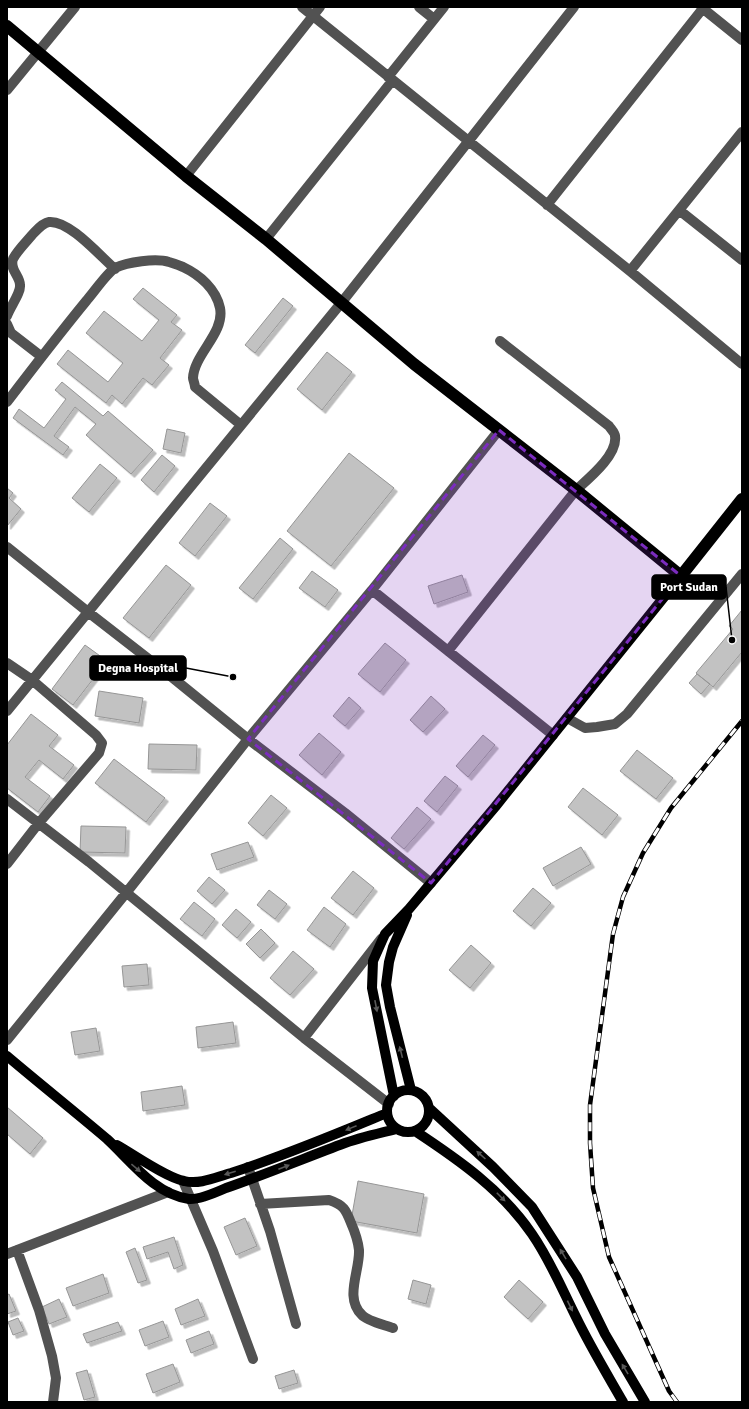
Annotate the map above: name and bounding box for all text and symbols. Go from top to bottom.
callout: Port Sudan [652,575,726,599]
text: Port Sudan [660,580,718,595]
callout: Degna Hospital [90,656,186,680]
text: Degna Hospital [98,661,178,676]
one-way arrow [373,1000,379,1012]
one-way arrow [398,1046,404,1058]
one-way arrow [345,1125,357,1131]
one-way arrow [476,1151,485,1160]
one-way arrow [131,1163,142,1172]
one-way arrow [278,1163,290,1169]
one-way arrow [223,1170,235,1176]
one-way arrow [496,1192,506,1202]
one-way arrow [560,1248,567,1260]
one-way arrow [567,1301,573,1312]
one-way arrow [621,1363,628,1375]

